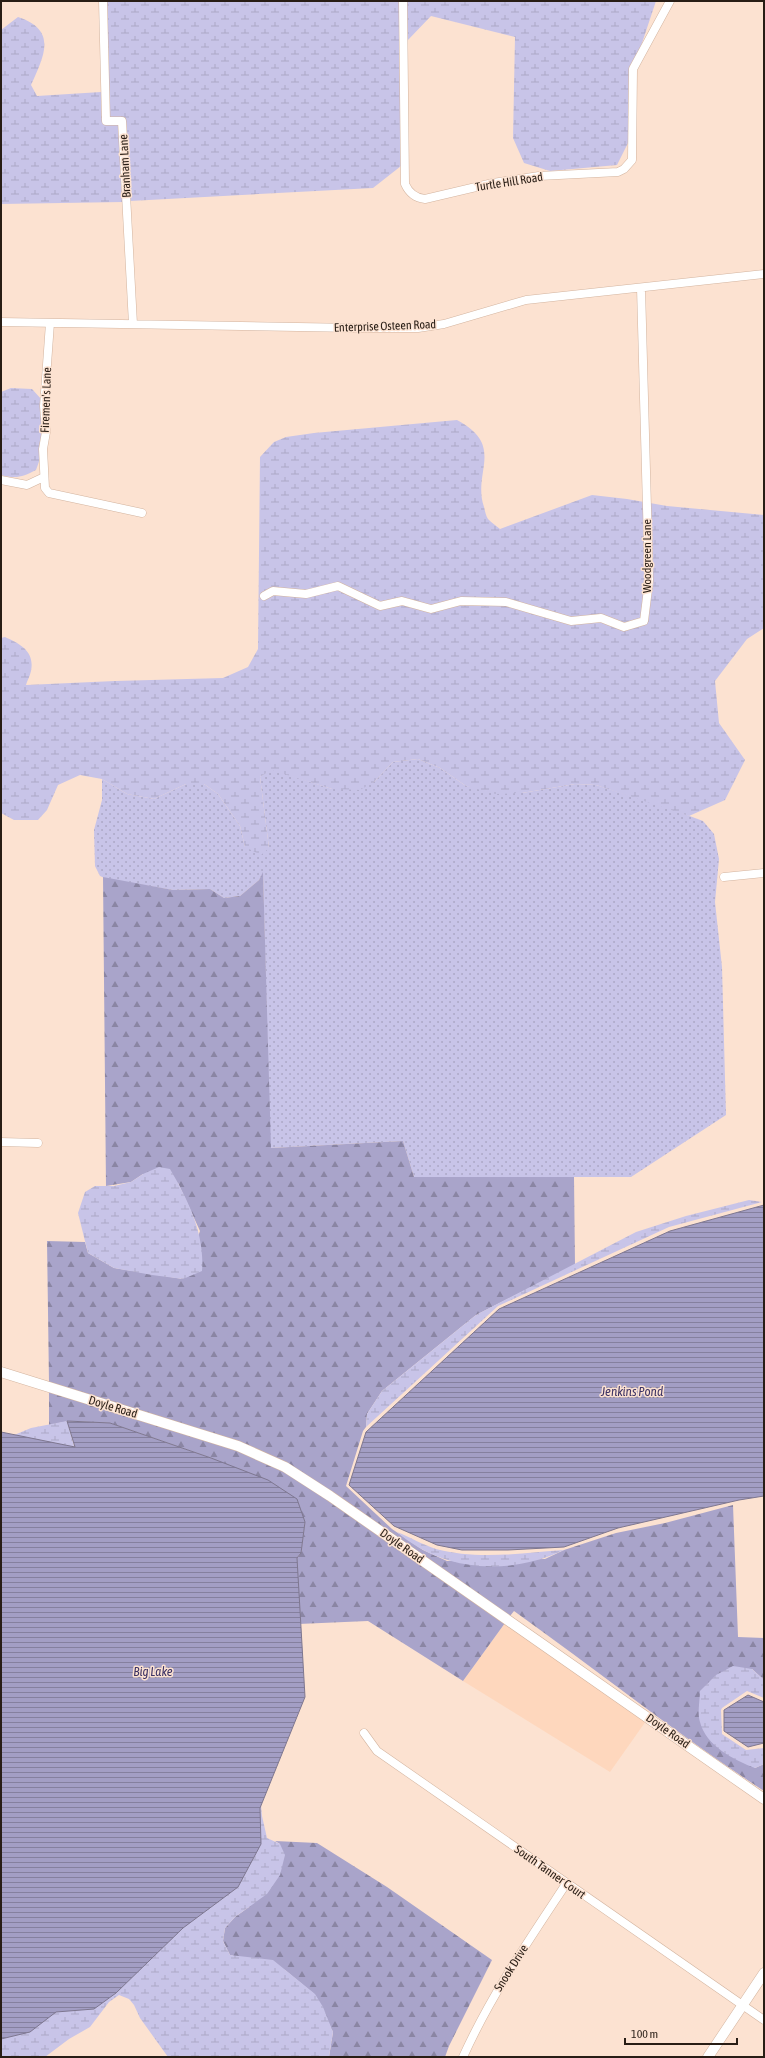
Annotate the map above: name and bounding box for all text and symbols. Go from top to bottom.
street label: Branham Lane [116,134,134,198]
street label: Turtle Hill Road [474,170,544,194]
street label: Enterprise Osteen Road [334,317,436,335]
street label: Firemen's Lane [38,367,54,433]
street label: Woodgreen Lane [640,519,654,593]
water label: Jenkins Pond [600,1384,663,1399]
street label: Doyle Road [87,1393,139,1421]
street label: Doyle Road [377,1526,427,1566]
water label: Big Lake [133,1664,173,1679]
street label: Doyle Road [643,1711,693,1751]
street label: South Tanner Court [512,1842,589,1902]
street label: Snook Drive [491,1942,531,1994]
scale bar [625,2020,737,2046]
text: 100 m [631,2027,658,2041]

